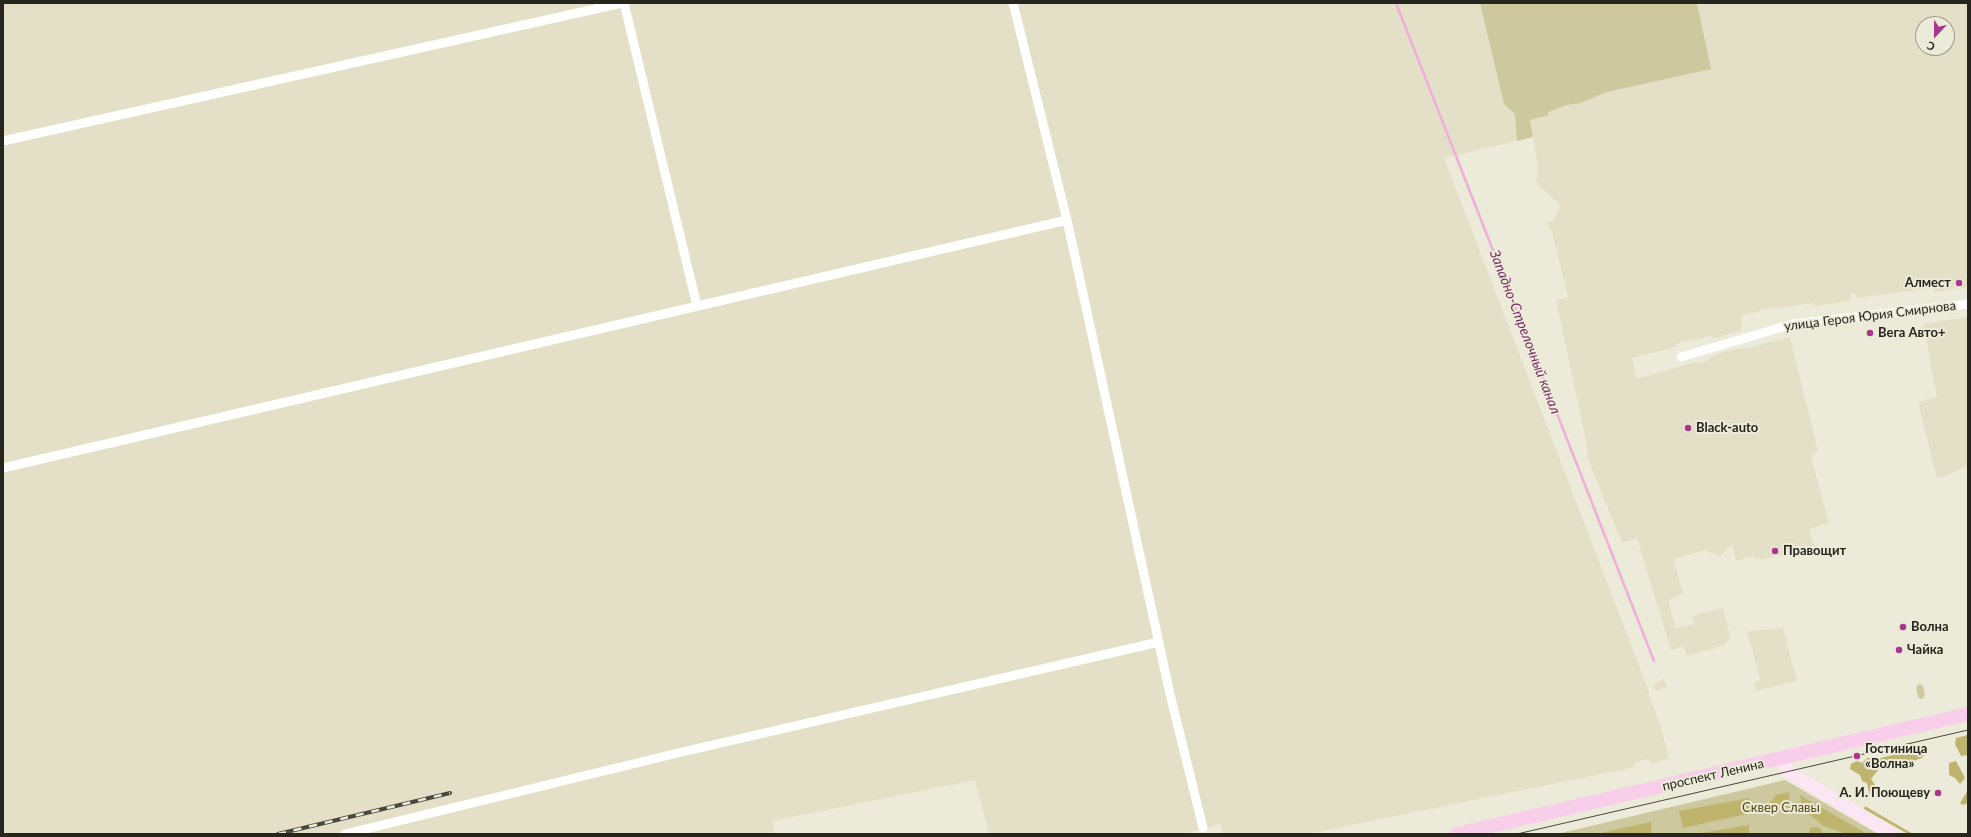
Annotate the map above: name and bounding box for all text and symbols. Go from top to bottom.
north arrow [1915,16,1955,56]
text: С [1925,39,1937,54]
water label: Западно-Стрелочный канал [1486,248,1564,416]
place label: Алмест [1905,275,1951,291]
marker: Алмест [1954,278,1964,288]
street label: улица Героя Юрия Смирнова [1783,298,1957,334]
place label: Вега Авто+ [1878,325,1946,341]
marker: Вега Авто+ [1865,328,1875,338]
place label: Black-auto [1696,420,1758,436]
marker: Black-auto [1683,423,1693,433]
place label: Правощит [1783,543,1846,559]
marker: Правощит [1770,546,1780,556]
place label: Волна [1911,619,1949,635]
marker: Волна [1898,622,1908,632]
place label: Чайка [1907,642,1943,658]
marker: Чайка [1894,645,1904,655]
place label: Гостиница «Волна» [1865,741,1927,772]
marker: Гостиница «Волна» [1852,751,1862,761]
street label: проспект Ленина [1661,756,1765,794]
place label: А. И. Поющеву [1840,785,1930,801]
marker: А. И. Поющеву [1933,788,1943,798]
park label: Сквер Славы [1742,800,1820,816]

